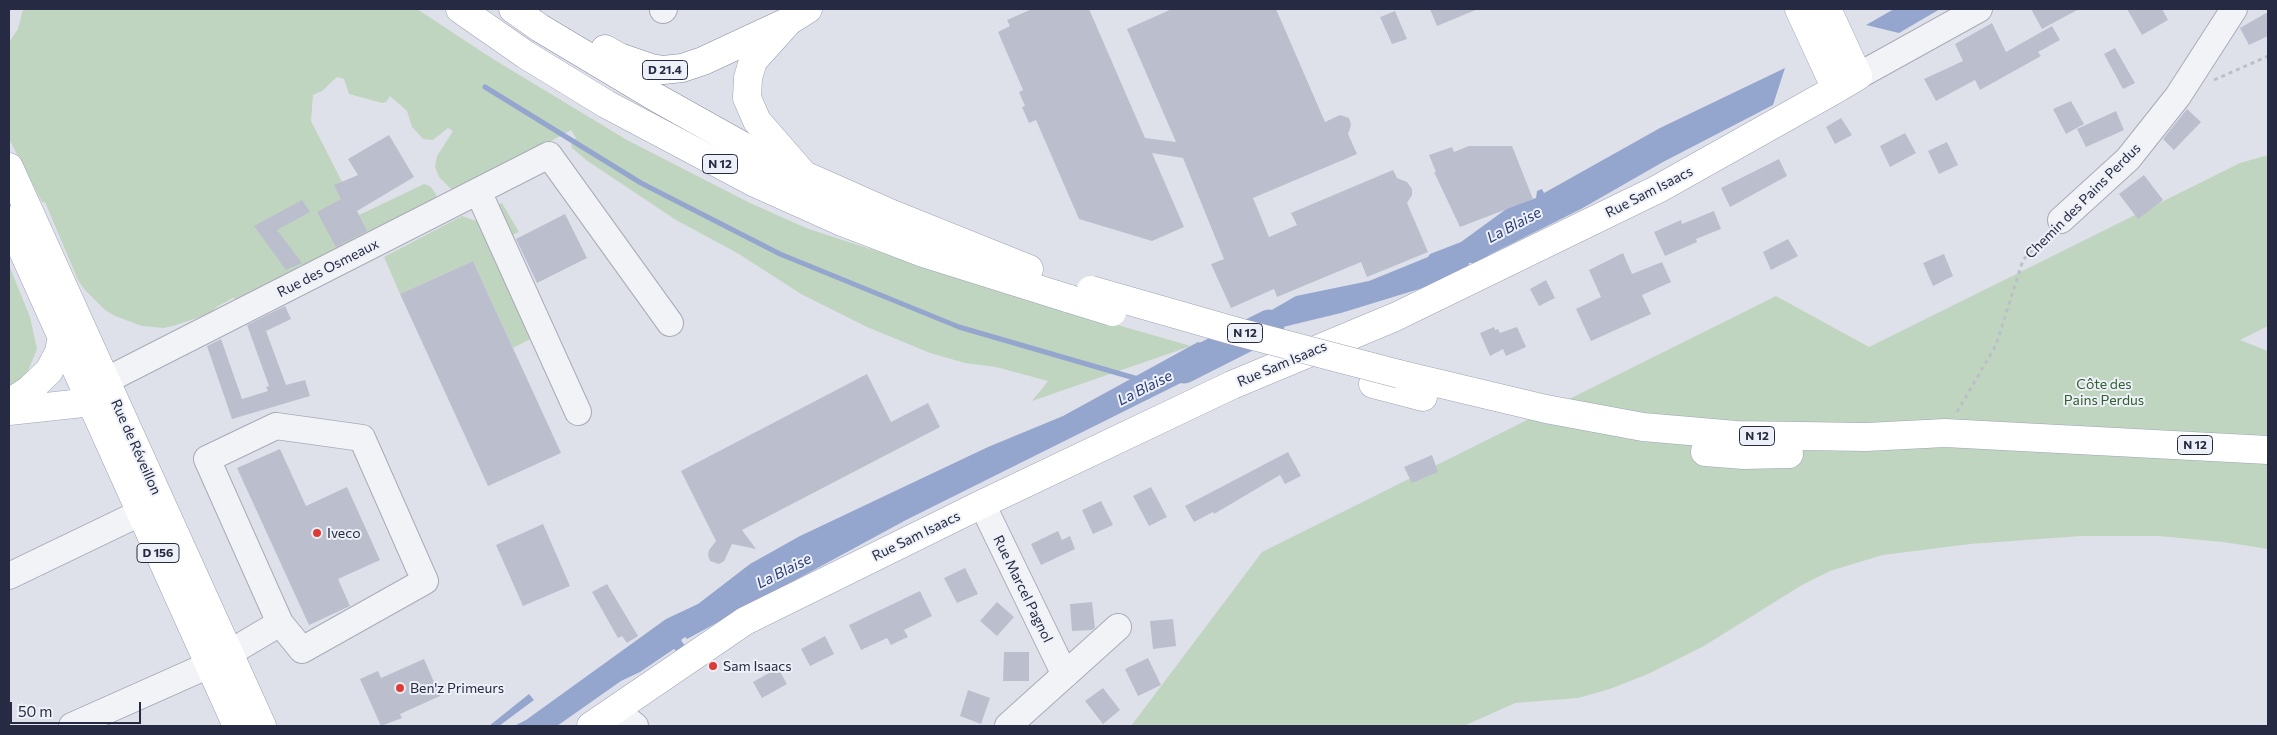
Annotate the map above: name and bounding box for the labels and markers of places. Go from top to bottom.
place label: Iveco [327,525,361,541]
marker: Iveco [311,527,323,539]
place label: Sam Isaacs [723,658,792,674]
marker: Sam Isaacs [707,660,719,672]
place label: Ben'z Primeurs [410,680,504,696]
marker: Ben'z Primeurs [394,682,406,694]

